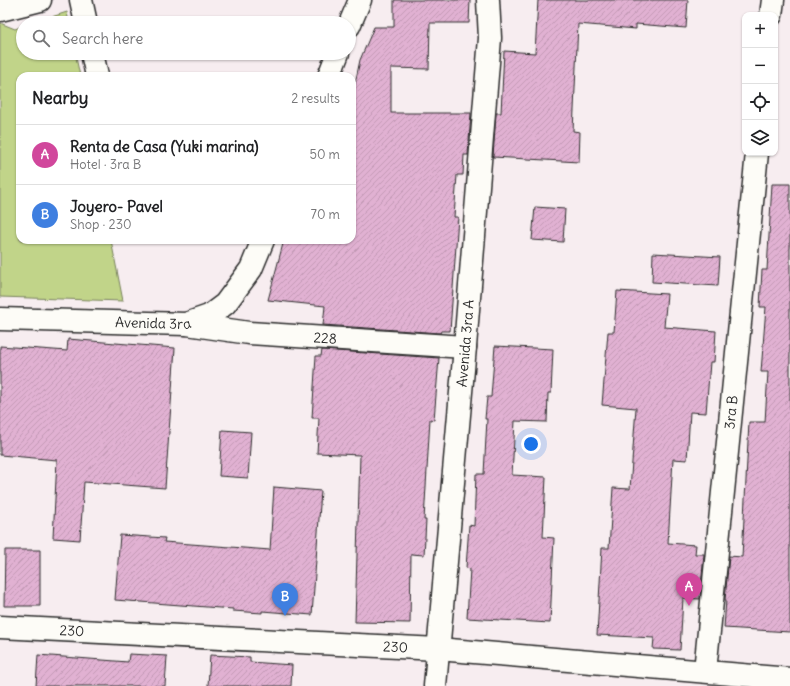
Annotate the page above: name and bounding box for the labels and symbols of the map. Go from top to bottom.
street label: Avenida 3ra A [452,299,478,388]
street label: Avenida 3ra [115,313,193,334]
street label: 228 [313,328,337,348]
street label: 3ra B [720,394,742,430]
your location [521,434,541,454]
pin: A [676,573,702,606]
pin: B [272,583,298,616]
street label: 230 [59,621,85,640]
street label: 230 [383,637,408,656]

